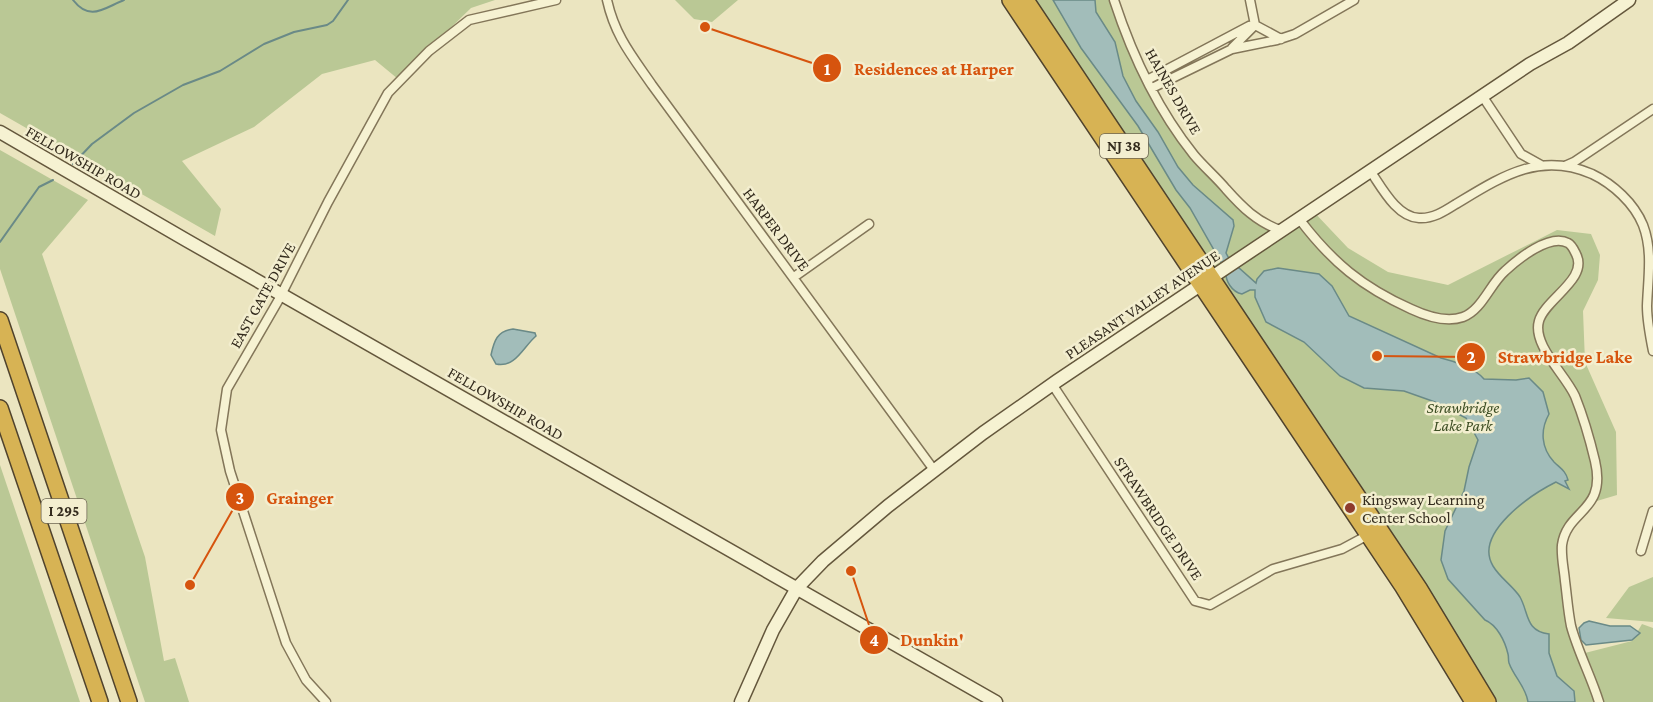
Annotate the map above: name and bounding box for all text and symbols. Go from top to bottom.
street label: HAINES DRIVE [1142,45,1205,137]
callout: Residences at Harper [812,50,1025,86]
text: 1 [824,59,831,79]
text: Residences at Harper [854,59,1014,79]
street label: FELLOWSHIP ROAD [23,122,144,202]
road number: NJ 38 [1100,134,1148,158]
street label: HARPER DRIVE [740,185,813,274]
street label: EAST GATE DRIVE [226,239,299,351]
street label: PLEASANT VALLEY AVENUE [1062,246,1223,362]
callout: Strawbridge Lake [1456,339,1644,375]
text: 2 [1466,347,1476,367]
text: Strawbridge Lake [1498,347,1632,367]
street label: FELLOWSHIP ROAD [445,363,566,443]
park label: Strawbridge Lake Park [1427,399,1499,434]
street label: STRAWBRIDGE DRIVE [1111,453,1206,583]
callout: Grainger [225,479,346,515]
text: 3 [236,488,244,508]
text: Grainger [266,488,334,508]
place label: Kingsway Learning Center School [1362,491,1485,526]
road number: I 295 [42,499,86,523]
marker: Kingsway Learning Center School [1343,501,1357,515]
callout: Dunkin' [859,622,976,658]
text: 4 [869,630,879,650]
text: Dunkin' [900,630,964,650]

